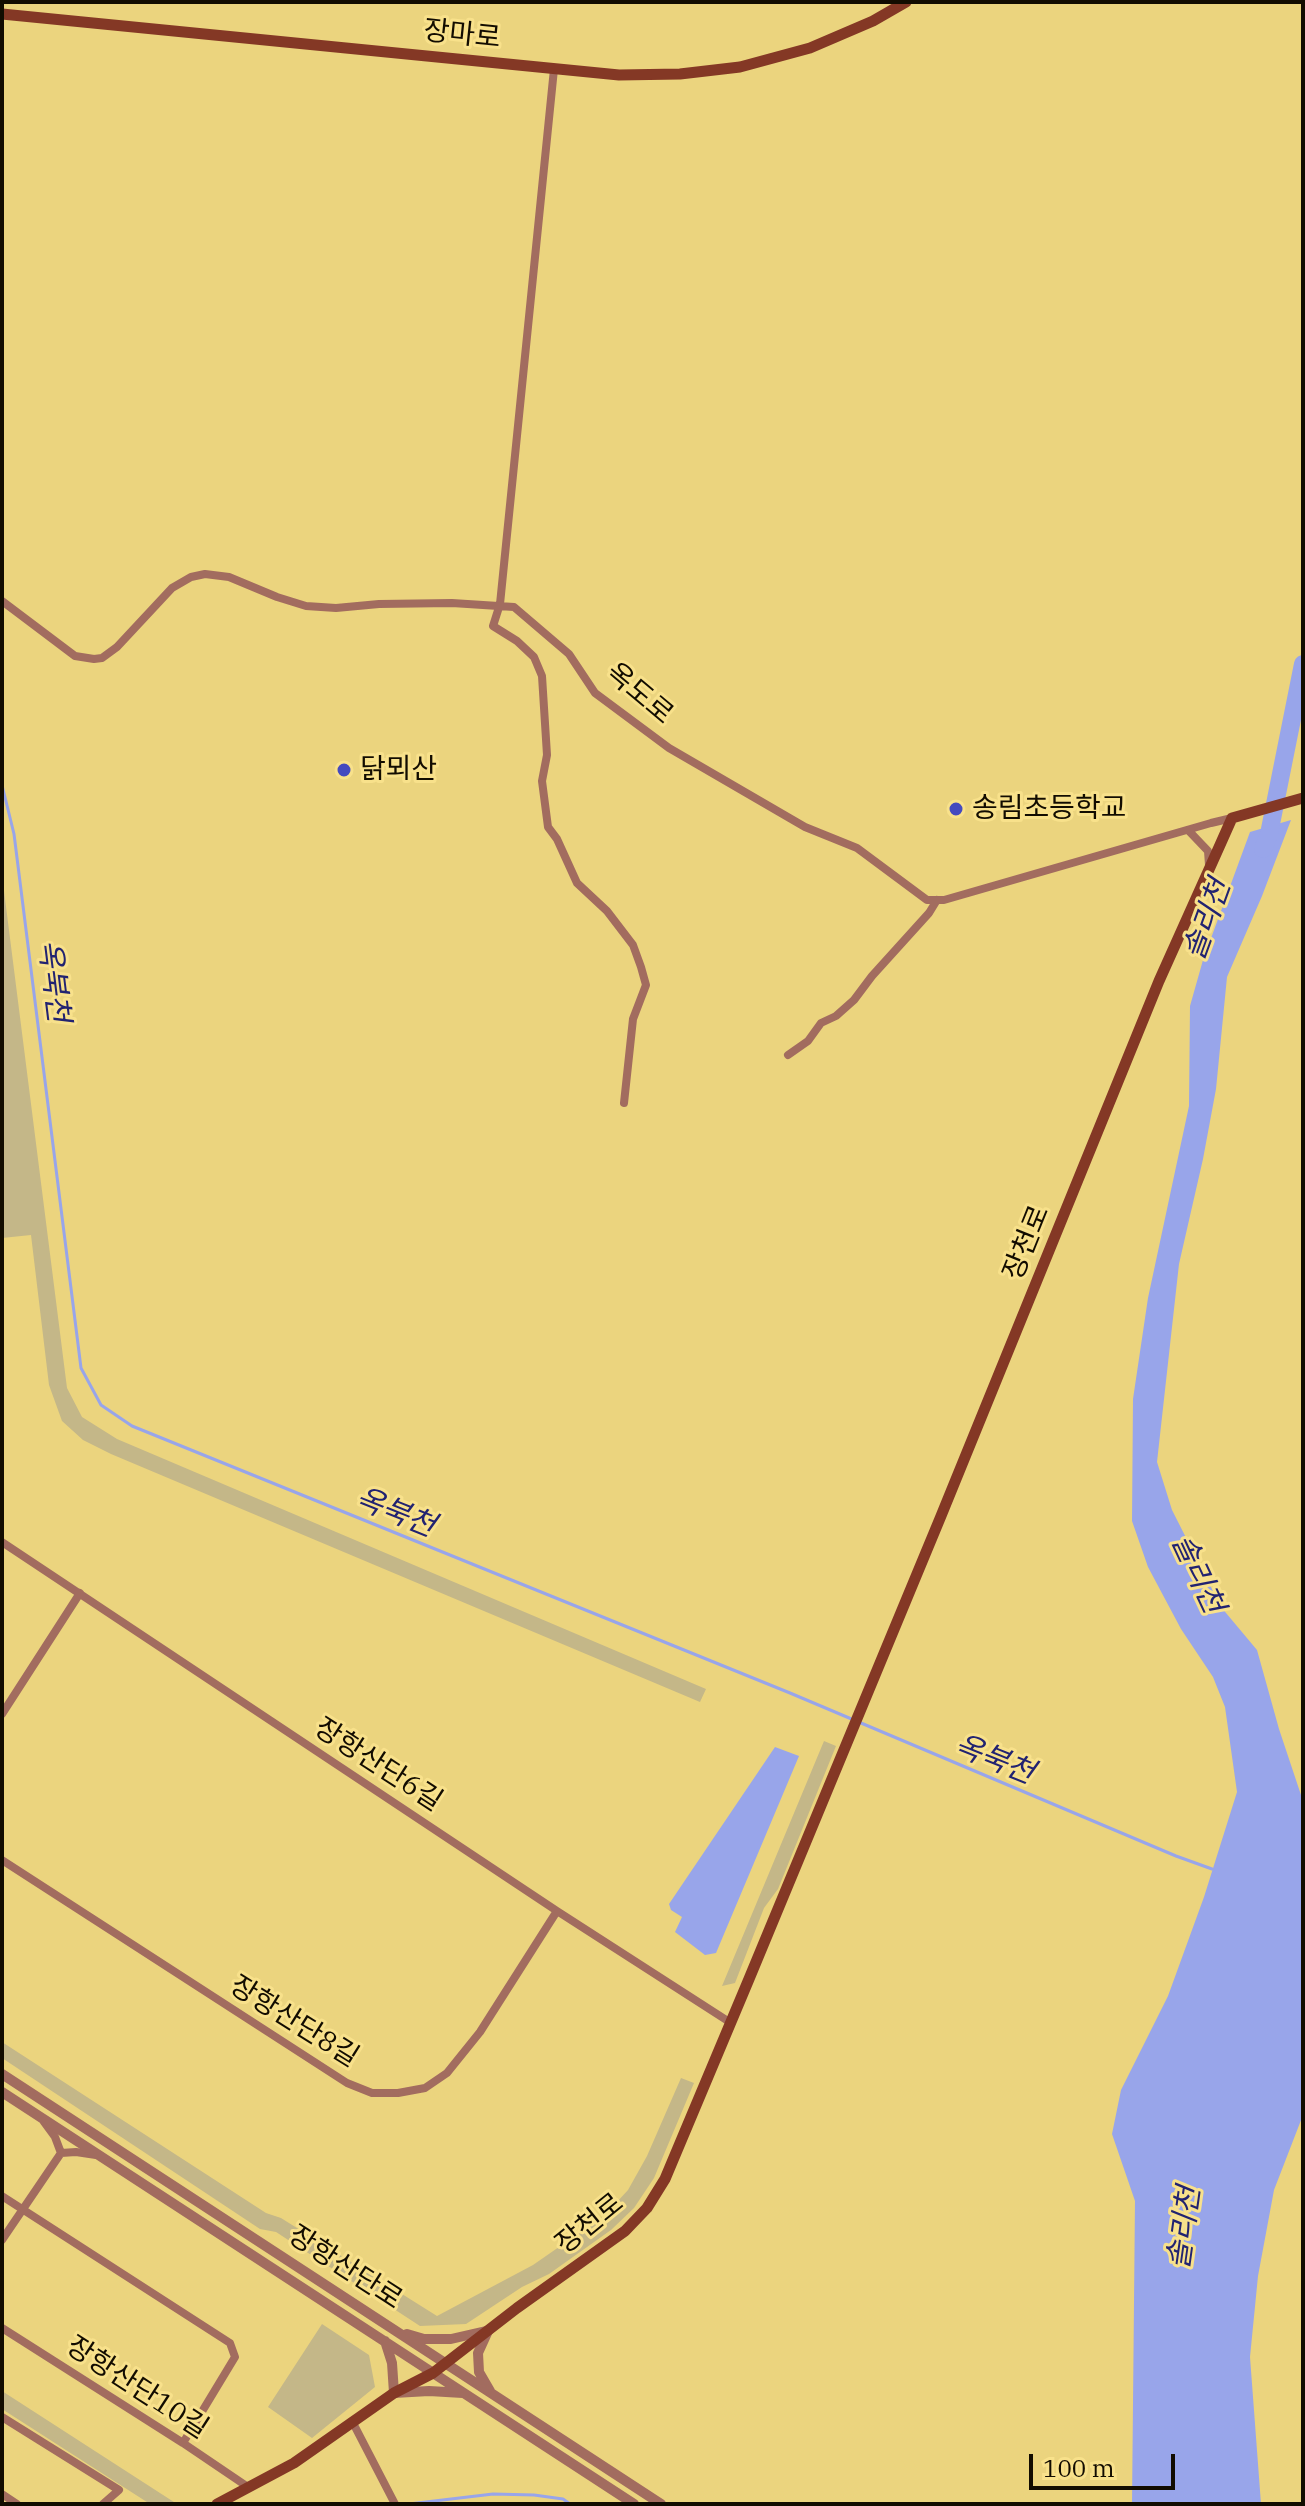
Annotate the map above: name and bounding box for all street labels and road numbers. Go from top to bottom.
street label: 장마로 [422,14,502,56]
street label: 옥도로 [599,656,679,732]
street label: 장천로 [997,1201,1057,1285]
street label: 장항산단6길 [308,1711,448,1819]
street label: 장항산단8길 [223,1969,365,2075]
street label: 장천로 [549,2187,631,2261]
street label: 장항산단로 [282,2219,408,2317]
street label: 장항산단10길 [60,2330,214,2446]

